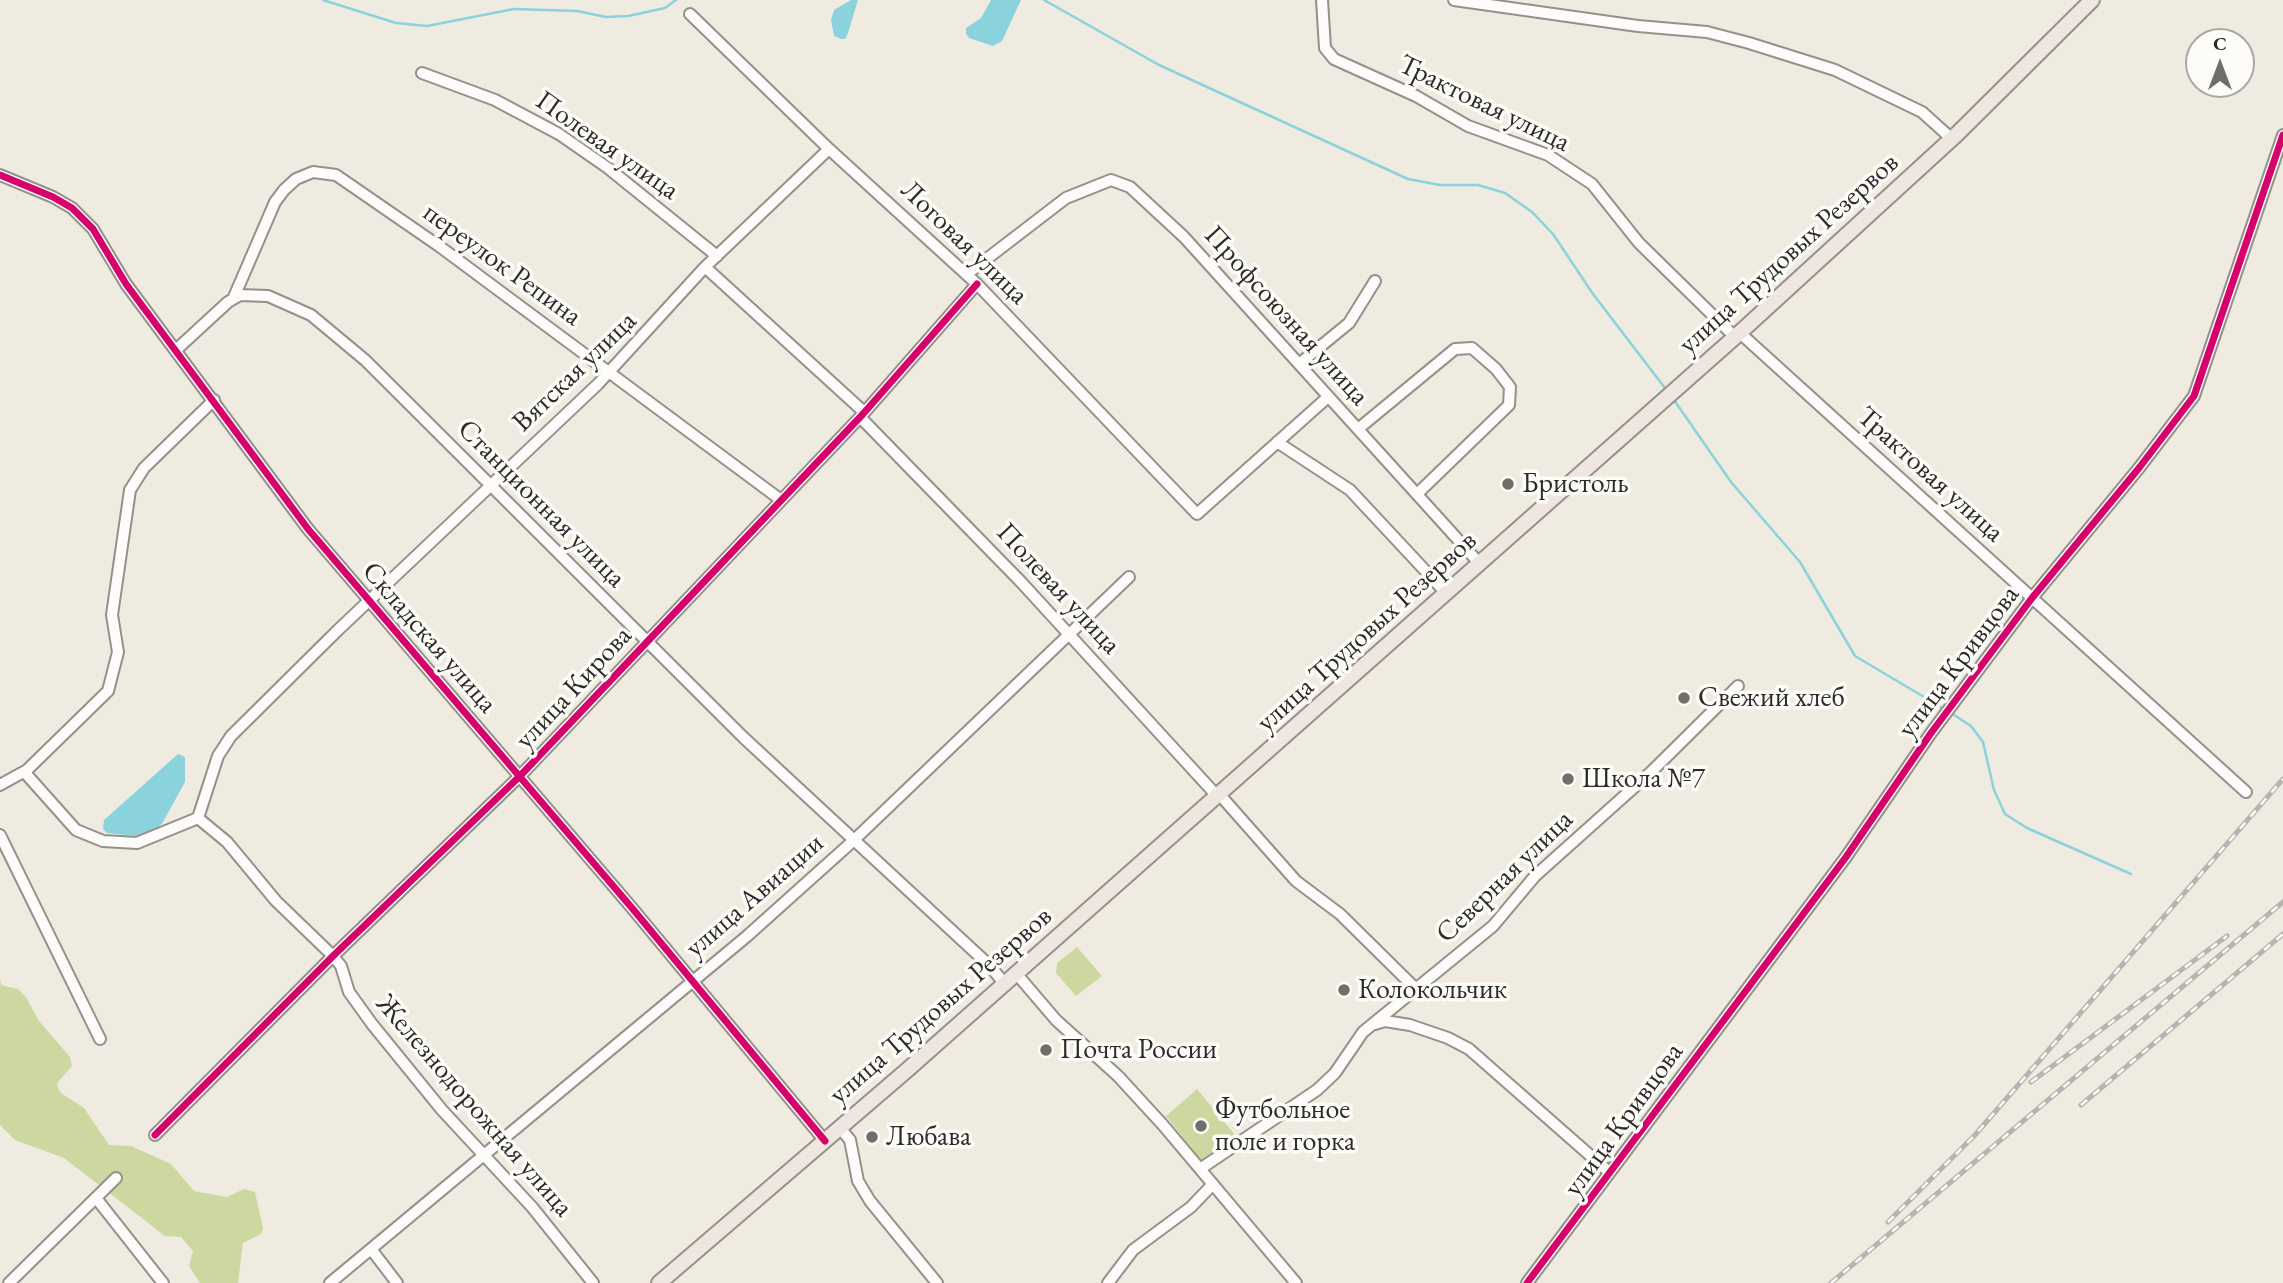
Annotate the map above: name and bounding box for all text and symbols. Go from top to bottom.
north arrow [2185,28,2255,98]
text: С [2213,31,2227,56]
street label: Трактовая улица [1393,48,1575,160]
street label: Полевая улица [529,84,685,208]
street label: улица Трудовых Резервов [1672,146,1906,362]
street label: Логовая улица [893,174,1035,312]
street label: переулок Репина [416,196,588,334]
street label: Профсоюзная улица [1196,219,1376,413]
street label: Вятская улица [506,305,644,439]
street label: Трактовая улица [1850,400,2010,550]
street label: Станционная улица [450,413,632,595]
place label: Бристоль [1522,467,1629,501]
marker: Бристоль [1500,476,1516,492]
street label: Полевая улица [989,516,1127,662]
street label: улица Трудовых Резервов [1250,524,1484,740]
street label: Складская улица [354,556,504,720]
street label: улица Кривцова [1891,579,2027,745]
street label: улица Кирова [509,620,639,756]
place label: Свежий хлеб [1698,681,1845,715]
marker: Свежий хлеб [1676,690,1692,706]
place label: Школа №7 [1582,762,1705,796]
marker: Школа №7 [1560,771,1576,787]
street label: Северная улица [1430,803,1580,951]
street label: улица Авиации [679,827,831,965]
street label: улица Трудовых Резервов [823,900,1059,1112]
place label: Колокольчик [1358,973,1507,1007]
marker: Колокольчик [1336,982,1352,998]
street label: Железнодорожная улица [368,988,580,1224]
place label: Почта России [1060,1033,1217,1067]
street label: улица Кривцова [1557,1037,1691,1203]
marker: Почта России [1038,1042,1054,1058]
place label: Футбольное поле и горка [1215,1093,1355,1159]
marker: Футбольное поле и горка [1193,1118,1209,1134]
place label: Любава [886,1120,971,1154]
marker: Любава [864,1129,880,1145]

